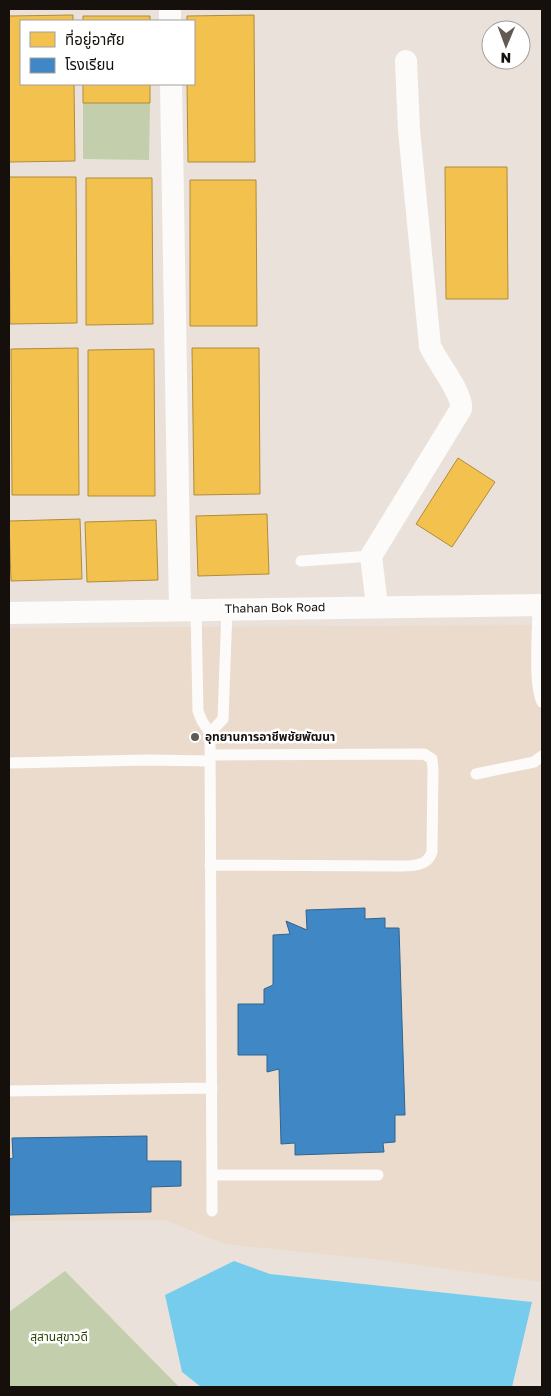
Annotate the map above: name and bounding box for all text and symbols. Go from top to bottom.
legend [20,20,195,85]
north arrow [481,20,531,70]
text: ที่อยู่อาศัย [65,29,125,49]
text: N [500,50,511,67]
text: โรงเรียน [65,55,115,73]
street label: Thahan Bok Road [225,599,325,616]
place label: อุทยานการอาชีพชัยพัฒนา [205,729,335,744]
marker: อุทยานการอาชีพชัยพัฒนา [189,731,201,743]
park label: สุสานสุขาวดี [30,1329,88,1344]

